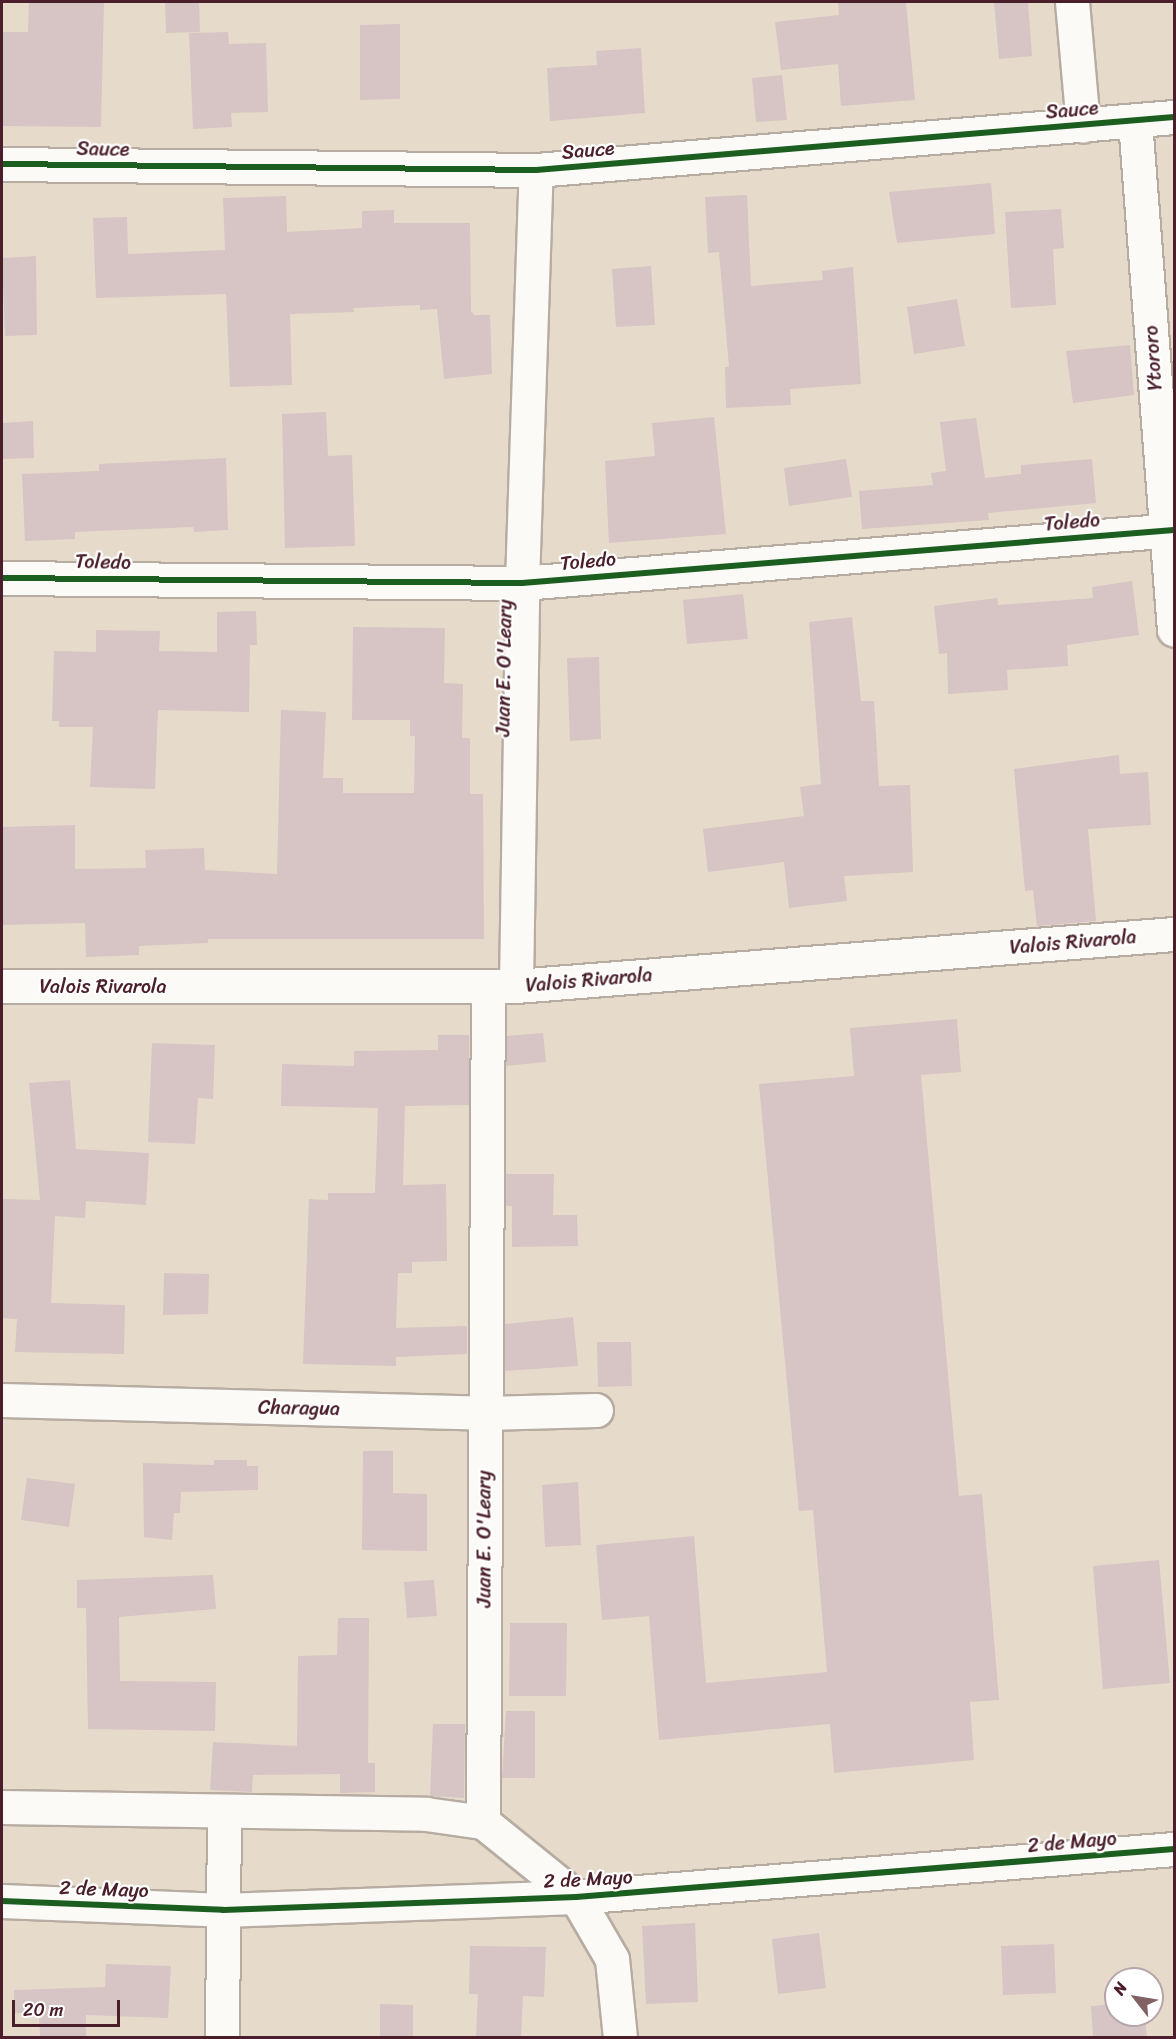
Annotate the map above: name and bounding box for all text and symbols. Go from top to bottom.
street label: Sauce [1045,96,1099,124]
street label: Sauce [561,136,615,164]
street label: Sauce [76,137,130,161]
street label: Ytororo [1139,325,1167,391]
street label: Toledo [1043,508,1101,536]
street label: Toledo [559,547,617,575]
street label: Toledo [75,550,131,574]
street label: Juan E. O'Leary [491,599,517,737]
street label: Valois Rivarola [1009,925,1137,959]
street label: Valois Rivarola [525,963,653,997]
street label: Valois Rivarola [39,974,167,998]
street label: Charagua [258,1395,340,1421]
street label: Juan E. O'Leary [472,1470,496,1608]
street label: 2 de Mayo [1026,1826,1118,1858]
street label: 2 de Mayo [543,1865,633,1893]
street label: 2 de Mayo [59,1875,149,1903]
north arrow [1104,1967,1164,2027]
text: N [1105,1976,1135,2001]
scale bar [15,1988,123,2026]
text: 20 m [23,1994,63,2026]

